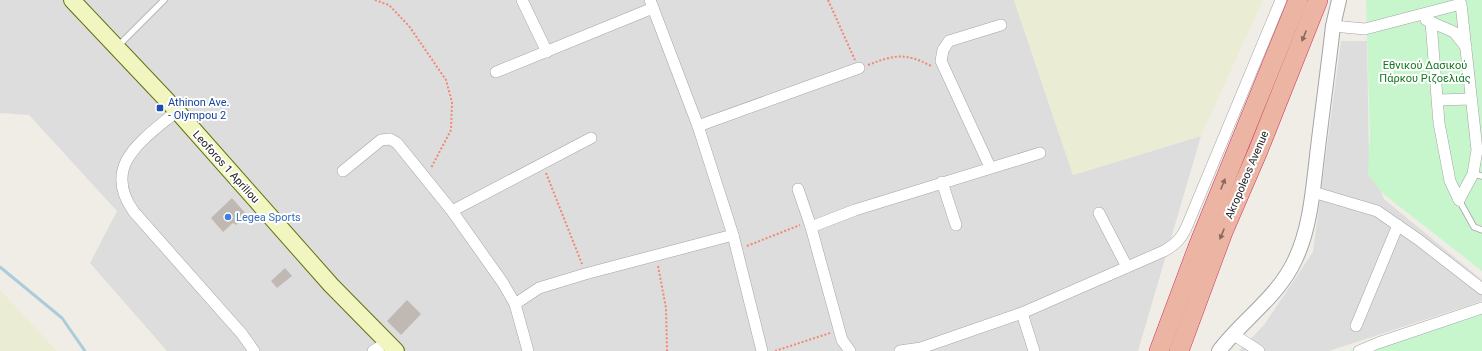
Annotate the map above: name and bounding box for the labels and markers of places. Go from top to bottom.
place label: Athinon Ave. - Olympou 2 [168,96,230,122]
marker: Athinon Ave. - Olympou 2 [155,103,165,113]
place label: Legea Sports [236,211,301,224]
marker: Legea Sports [223,212,233,222]

